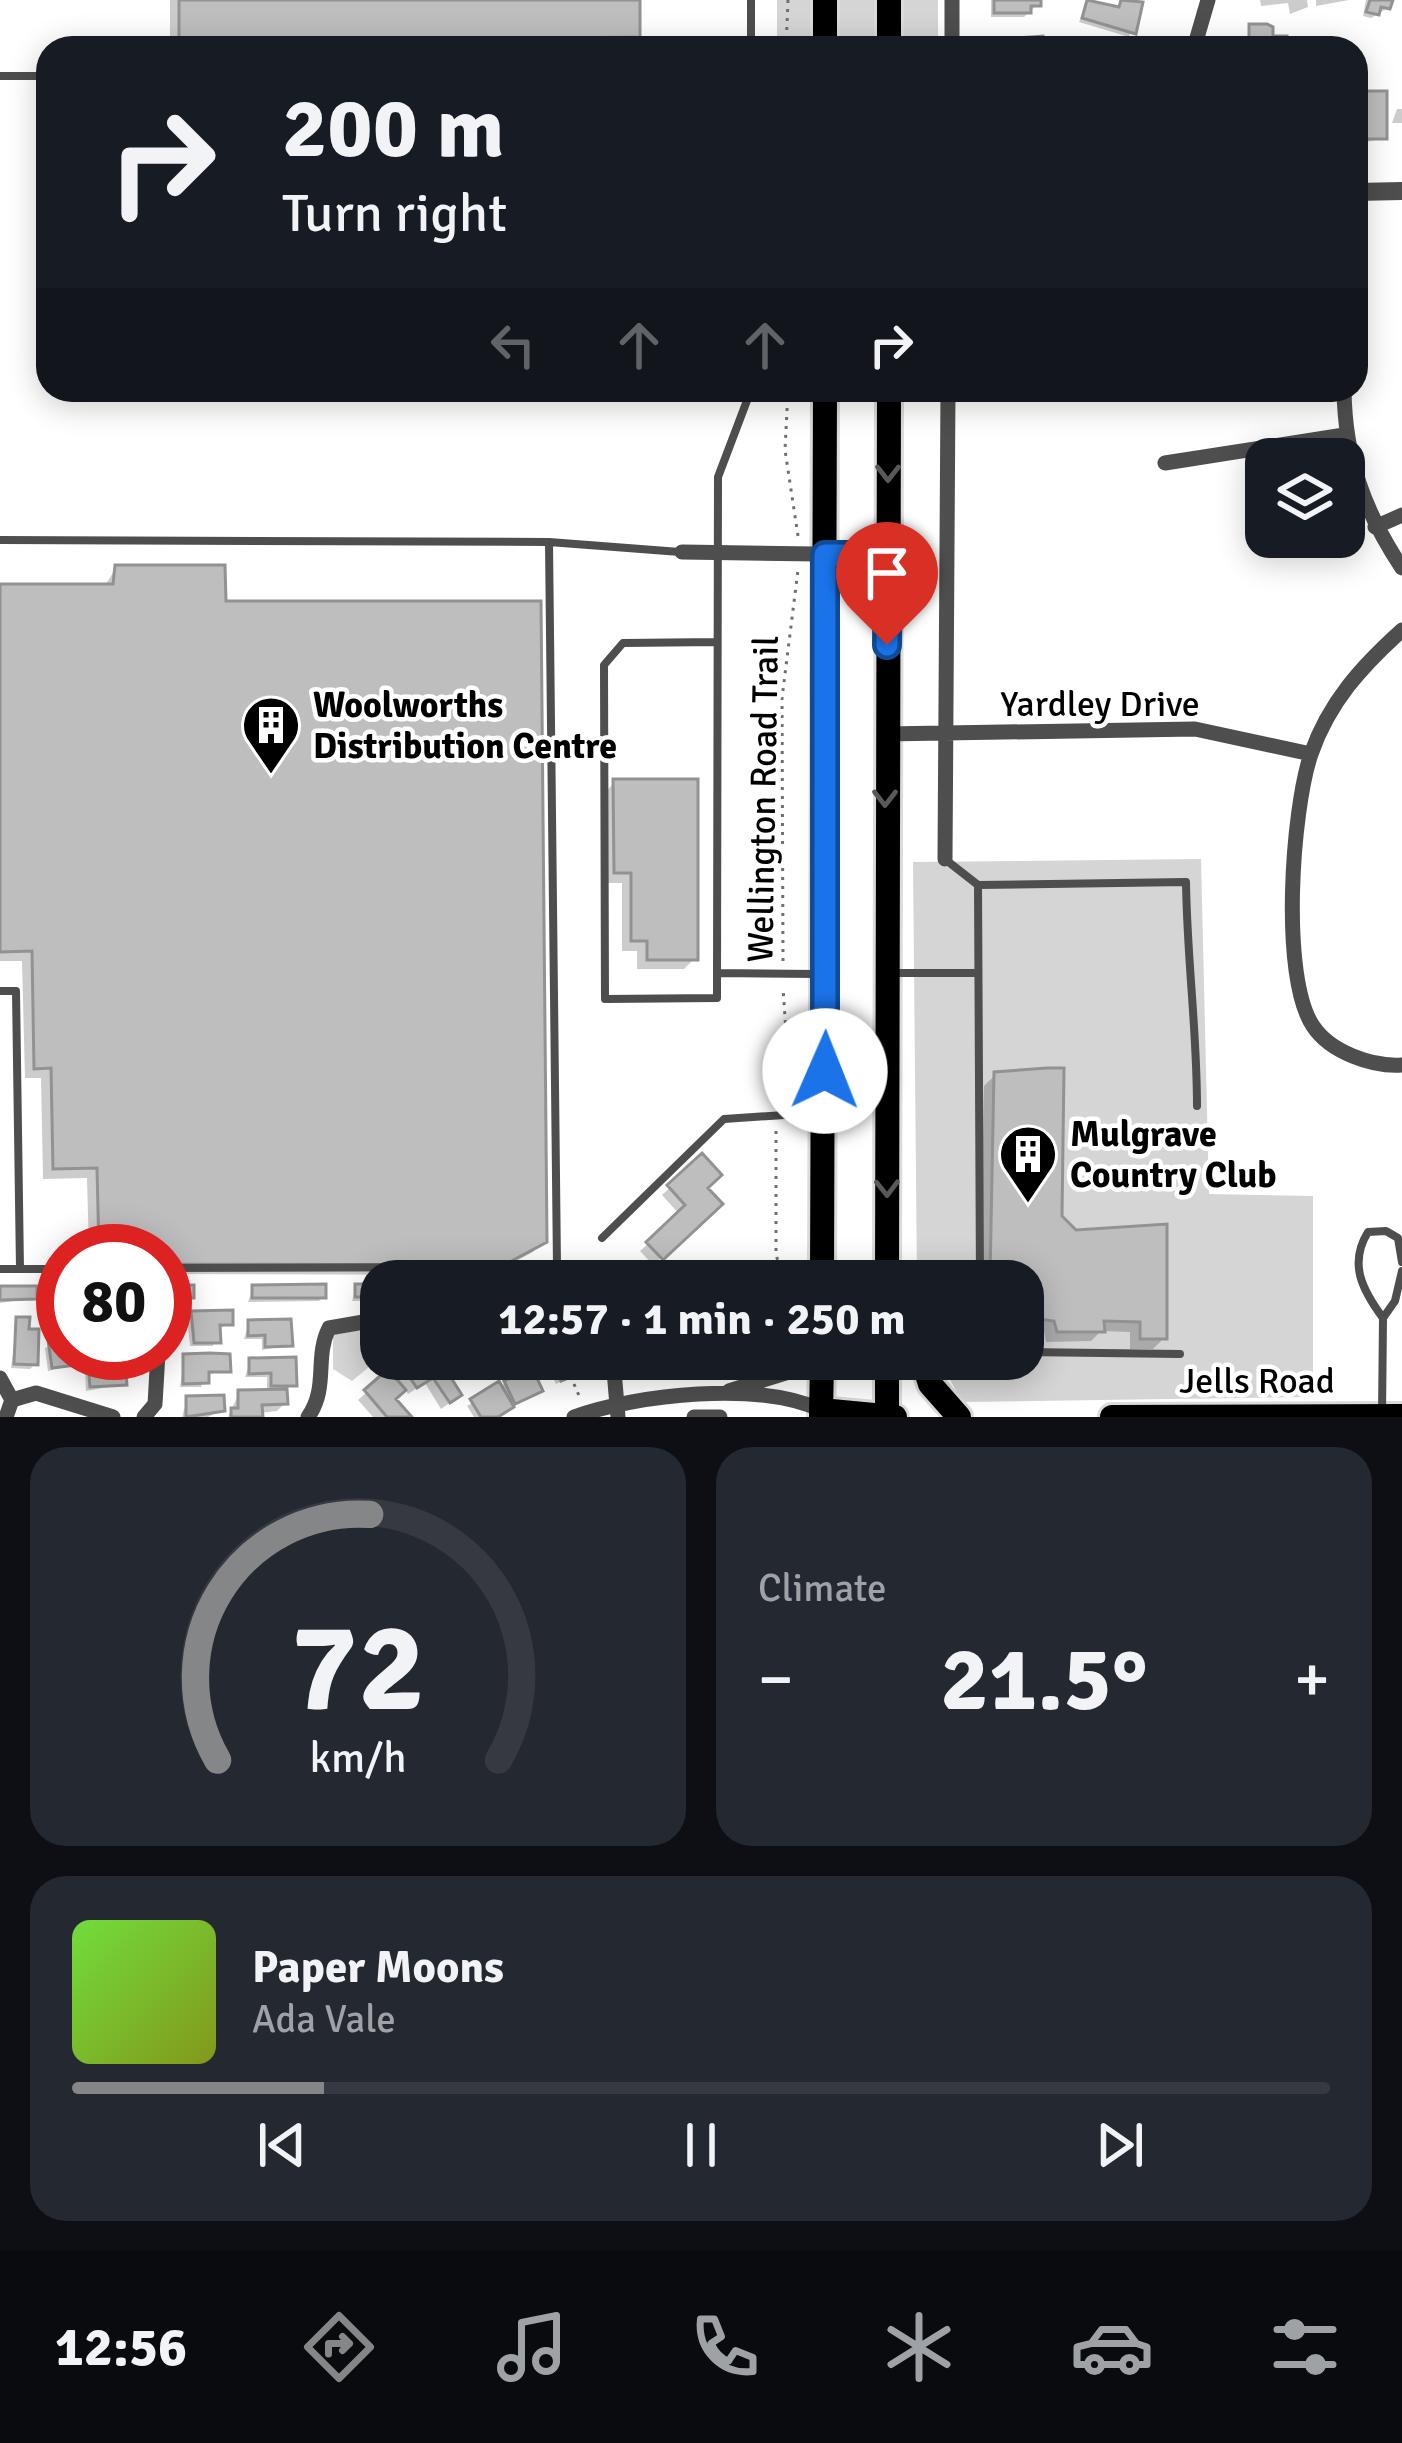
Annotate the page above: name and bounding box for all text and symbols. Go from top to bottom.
text: 200 m [282,77,504,181]
icon: right [84,84,240,240]
text: Turn right [282,180,507,247]
icon: left [480,312,546,378]
icon: ahead [606,312,672,378]
icon: ahead [732,312,798,378]
icon: right [858,312,924,378]
map controls [1245,438,1365,558]
button: layers [1245,438,1365,558]
one-way arrow [875,465,901,483]
pin [836,522,938,645]
icon: arrive [854,540,920,606]
street label: Wellington Road Trail [738,635,789,963]
street label: Yardley Drive [1000,682,1200,727]
place label: Woolworths Distribution Centre [313,683,617,769]
building icon: Woolworths Distribution Centre [240,694,302,776]
one-way arrow [873,789,899,808]
position arrow [762,1008,888,1134]
place label: Mulgrave Country Club [1070,1112,1277,1198]
building icon: Mulgrave Country Club [997,1123,1059,1205]
one-way arrow [873,1179,899,1198]
speed limit sign: 80 [36,1224,192,1380]
text: 12:57 · 1 min · 250 m [498,1292,906,1347]
street label: Jells Road [1179,1359,1335,1404]
text: Climate [758,1564,887,1612]
text: 72 [291,1592,425,1745]
text: 21.5° [940,1624,1148,1735]
text: − [758,1639,794,1720]
text: + [1294,1639,1330,1720]
text: km/h [309,1731,407,1784]
text: Paper Moons [252,1940,504,1995]
text: Ada Vale [252,1995,396,2043]
icon: previous [249,2112,315,2178]
icon: pause [668,2112,734,2178]
icon: next [1087,2112,1153,2178]
icon: directions [297,2305,381,2389]
icon: music [490,2305,574,2389]
icon: phone [683,2305,767,2389]
icon: climate [877,2305,961,2389]
icon: car [1070,2305,1154,2389]
icon: filters [1263,2305,1347,2389]
text: 12:56 [55,2314,187,2381]

